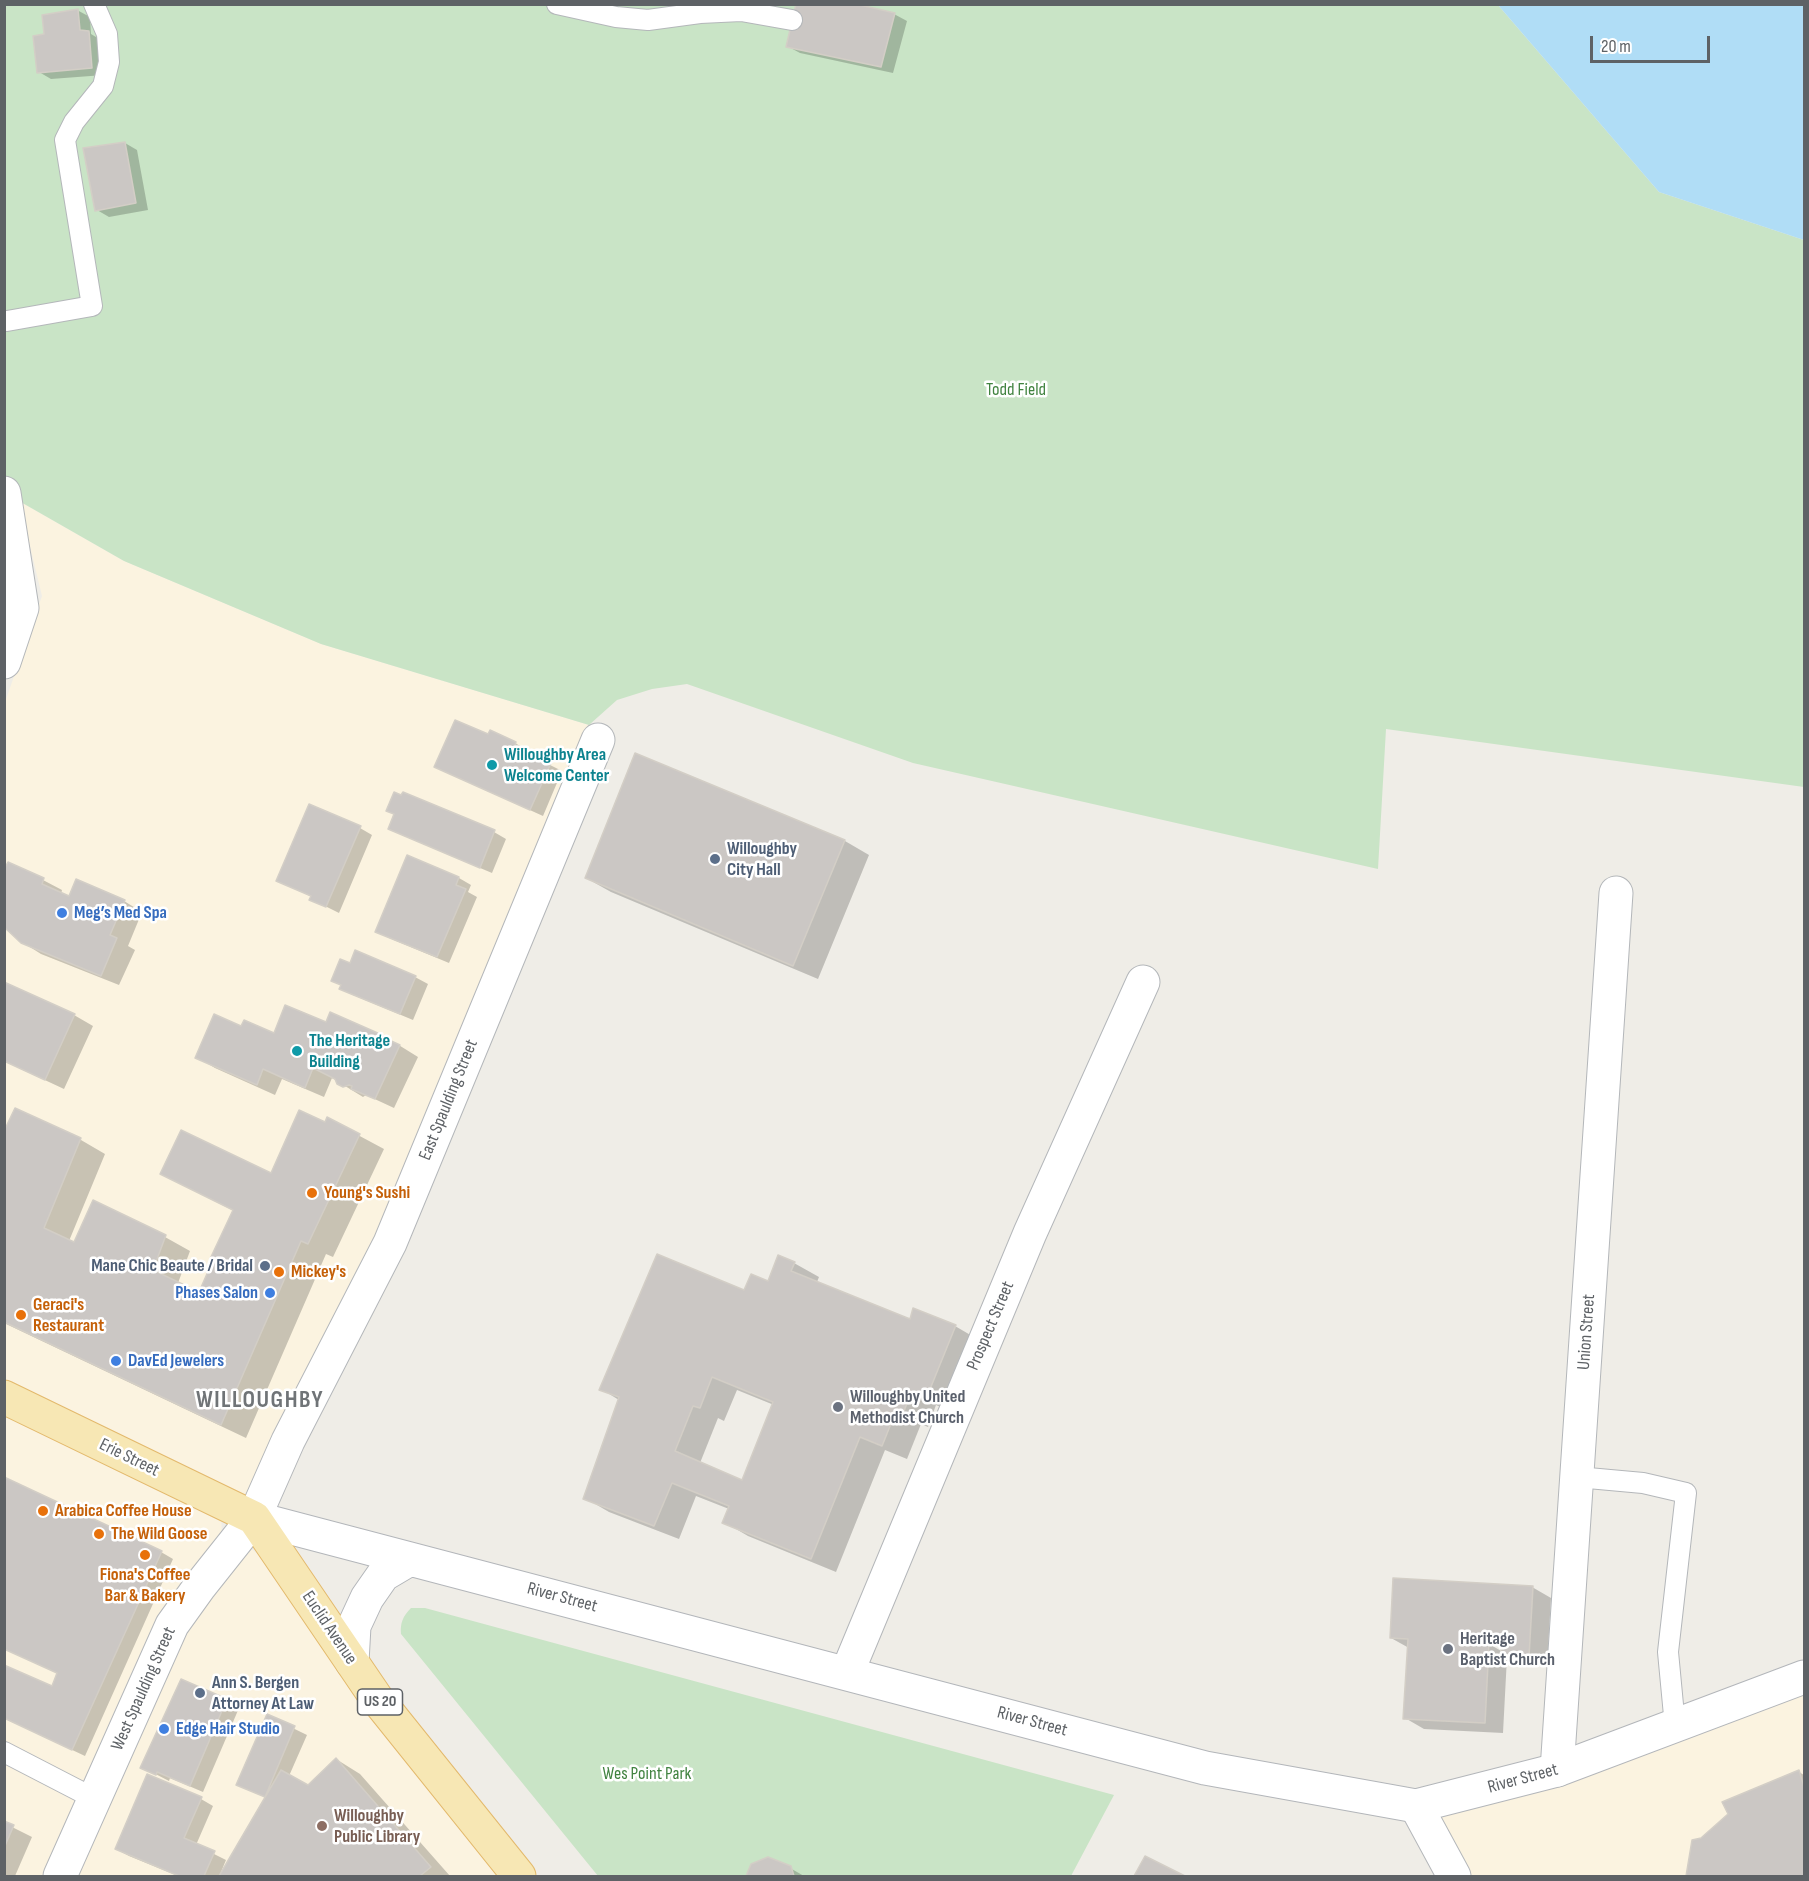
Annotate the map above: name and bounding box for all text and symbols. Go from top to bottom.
scale bar [1593,24,1713,62]
text: 20 m [1601,36,1631,57]
park label: Todd Field [986,379,1046,401]
place label: Willoughby Area Welcome Center [504,744,609,786]
marker: Willoughby Area Welcome Center [485,758,499,772]
place label: Willoughby City Hall [727,838,797,880]
marker: Willoughby City Hall [708,852,722,866]
place label: Meg’s Med Spa [74,902,167,924]
marker: Meg’s Med Spa [55,906,69,920]
place label: The Heritage Building [309,1030,390,1072]
street label: East Spaulding Street [415,1036,483,1164]
marker: The Heritage Building [290,1044,304,1058]
place label: Young's Sushi [324,1182,410,1204]
marker: Young's Sushi [305,1186,319,1200]
place label: Mane Chic Beaute / Bridal [91,1255,253,1277]
marker: Mane Chic Beaute / Bridal [258,1259,272,1273]
place label: Mickey's [291,1261,346,1283]
marker: Mickey's [272,1265,286,1279]
street label: Prospect Street [963,1278,1019,1374]
place label: Phases Salon [175,1282,258,1304]
marker: Phases Salon [263,1286,277,1300]
street label: Union Street [1574,1293,1600,1371]
place label: Geraci's Restaurant [33,1294,104,1336]
marker: Geraci's Restaurant [14,1308,28,1322]
place label: DavEd Jewelers [128,1350,224,1372]
marker: DavEd Jewelers [109,1354,123,1368]
place label: Willoughby United Methodist Church [850,1386,965,1428]
district label: WILLOUGHBY [196,1387,324,1415]
marker: Willoughby United Methodist Church [831,1400,845,1414]
street label: Erie Street [96,1434,162,1482]
place label: Arabica Coffee House [55,1500,192,1522]
marker: Arabica Coffee House [36,1504,50,1518]
place label: The Wild Goose [111,1523,208,1545]
marker: The Wild Goose [92,1527,106,1541]
marker: Fiona's Coffee Bar & Bakery [138,1548,152,1562]
place label: Fiona's Coffee Bar & Bakery [100,1564,190,1606]
street label: River Street [525,1578,599,1618]
street label: Euclid Avenue [297,1587,361,1669]
street label: West Spaulding Street [107,1624,181,1754]
place label: Heritage Baptist Church [1460,1628,1555,1670]
marker: Heritage Baptist Church [1441,1642,1455,1656]
place label: Ann S. Bergen Attorney At Law [212,1672,314,1714]
marker: Ann S. Bergen Attorney At Law [193,1686,207,1700]
road number: US 20 [358,1689,403,1715]
street label: River Street [995,1702,1069,1742]
place label: Edge Hair Studio [176,1718,280,1740]
marker: Edge Hair Studio [157,1722,171,1736]
street label: River Street [1486,1759,1560,1799]
park label: Wes Point Park [603,1763,691,1785]
place label: Willoughby Public Library [334,1805,420,1848]
marker: Willoughby Public Library [315,1819,329,1833]

